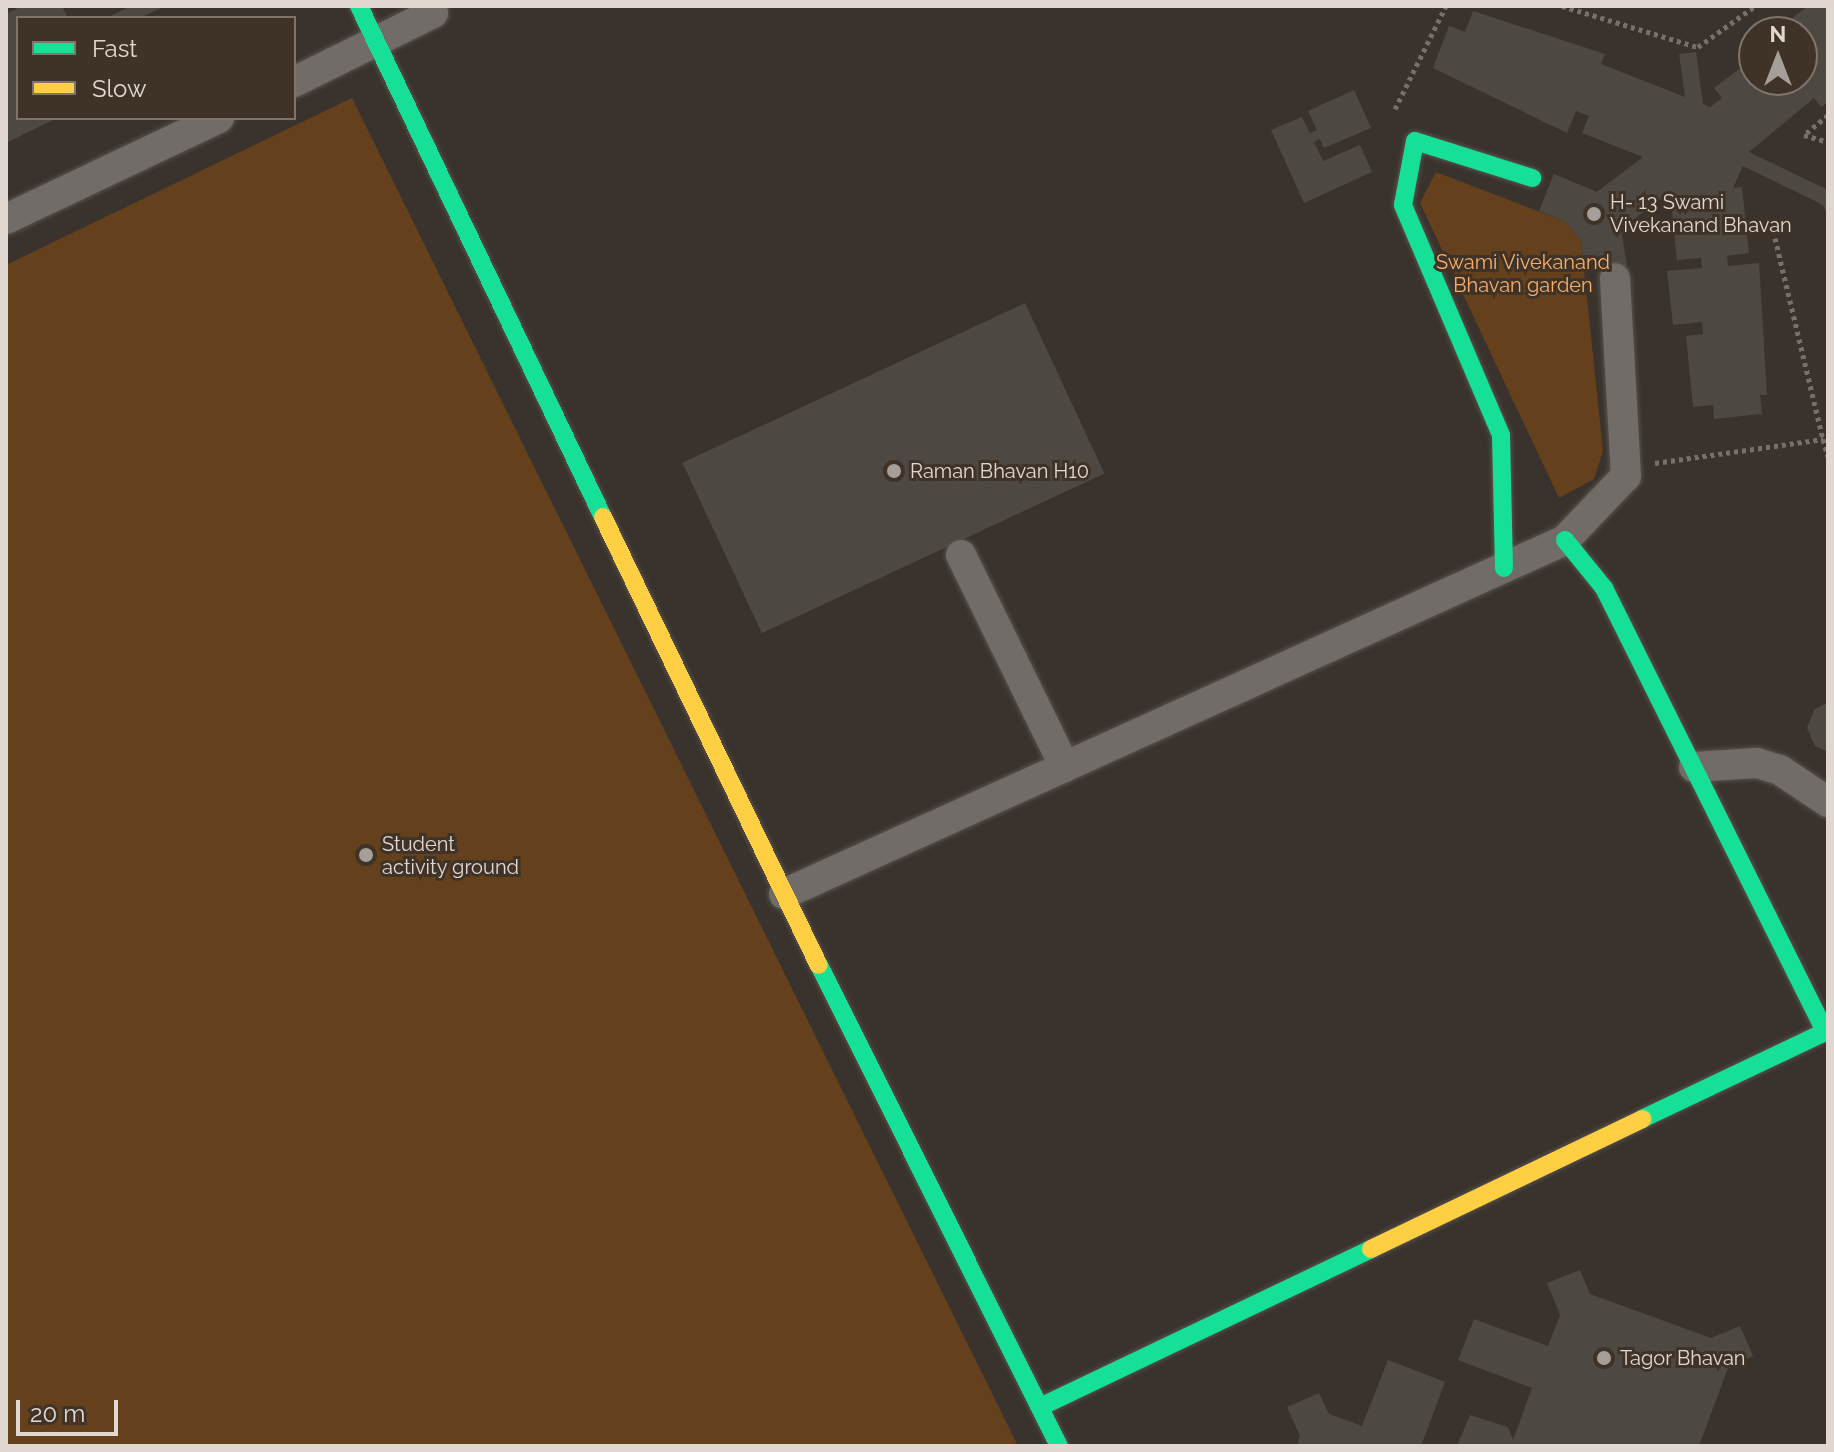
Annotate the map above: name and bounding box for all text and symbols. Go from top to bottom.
legend [16,16,296,120]
north arrow [1738,16,1818,96]
text: N [1770,21,1786,47]
text: Fast [92,34,137,63]
text: Slow [92,74,146,103]
place label: H- 13 Swami Vivekanand Bhavan [1610,190,1792,237]
marker: H- 13 Swami Vivekanand Bhavan [1585,205,1603,223]
park label: Swami Vivekanand Bhavan garden [1436,251,1610,298]
place label: Raman Bhavan H10 [910,459,1089,483]
marker: Raman Bhavan H10 [885,462,903,480]
place label: Student activity ground [382,832,520,879]
marker: Student activity ground [357,846,375,864]
place label: Tagor Bhavan [1620,1346,1746,1370]
marker: Tagor Bhavan [1595,1349,1613,1367]
scale bar [20,1384,122,1434]
text: 20 m [30,1399,85,1428]

